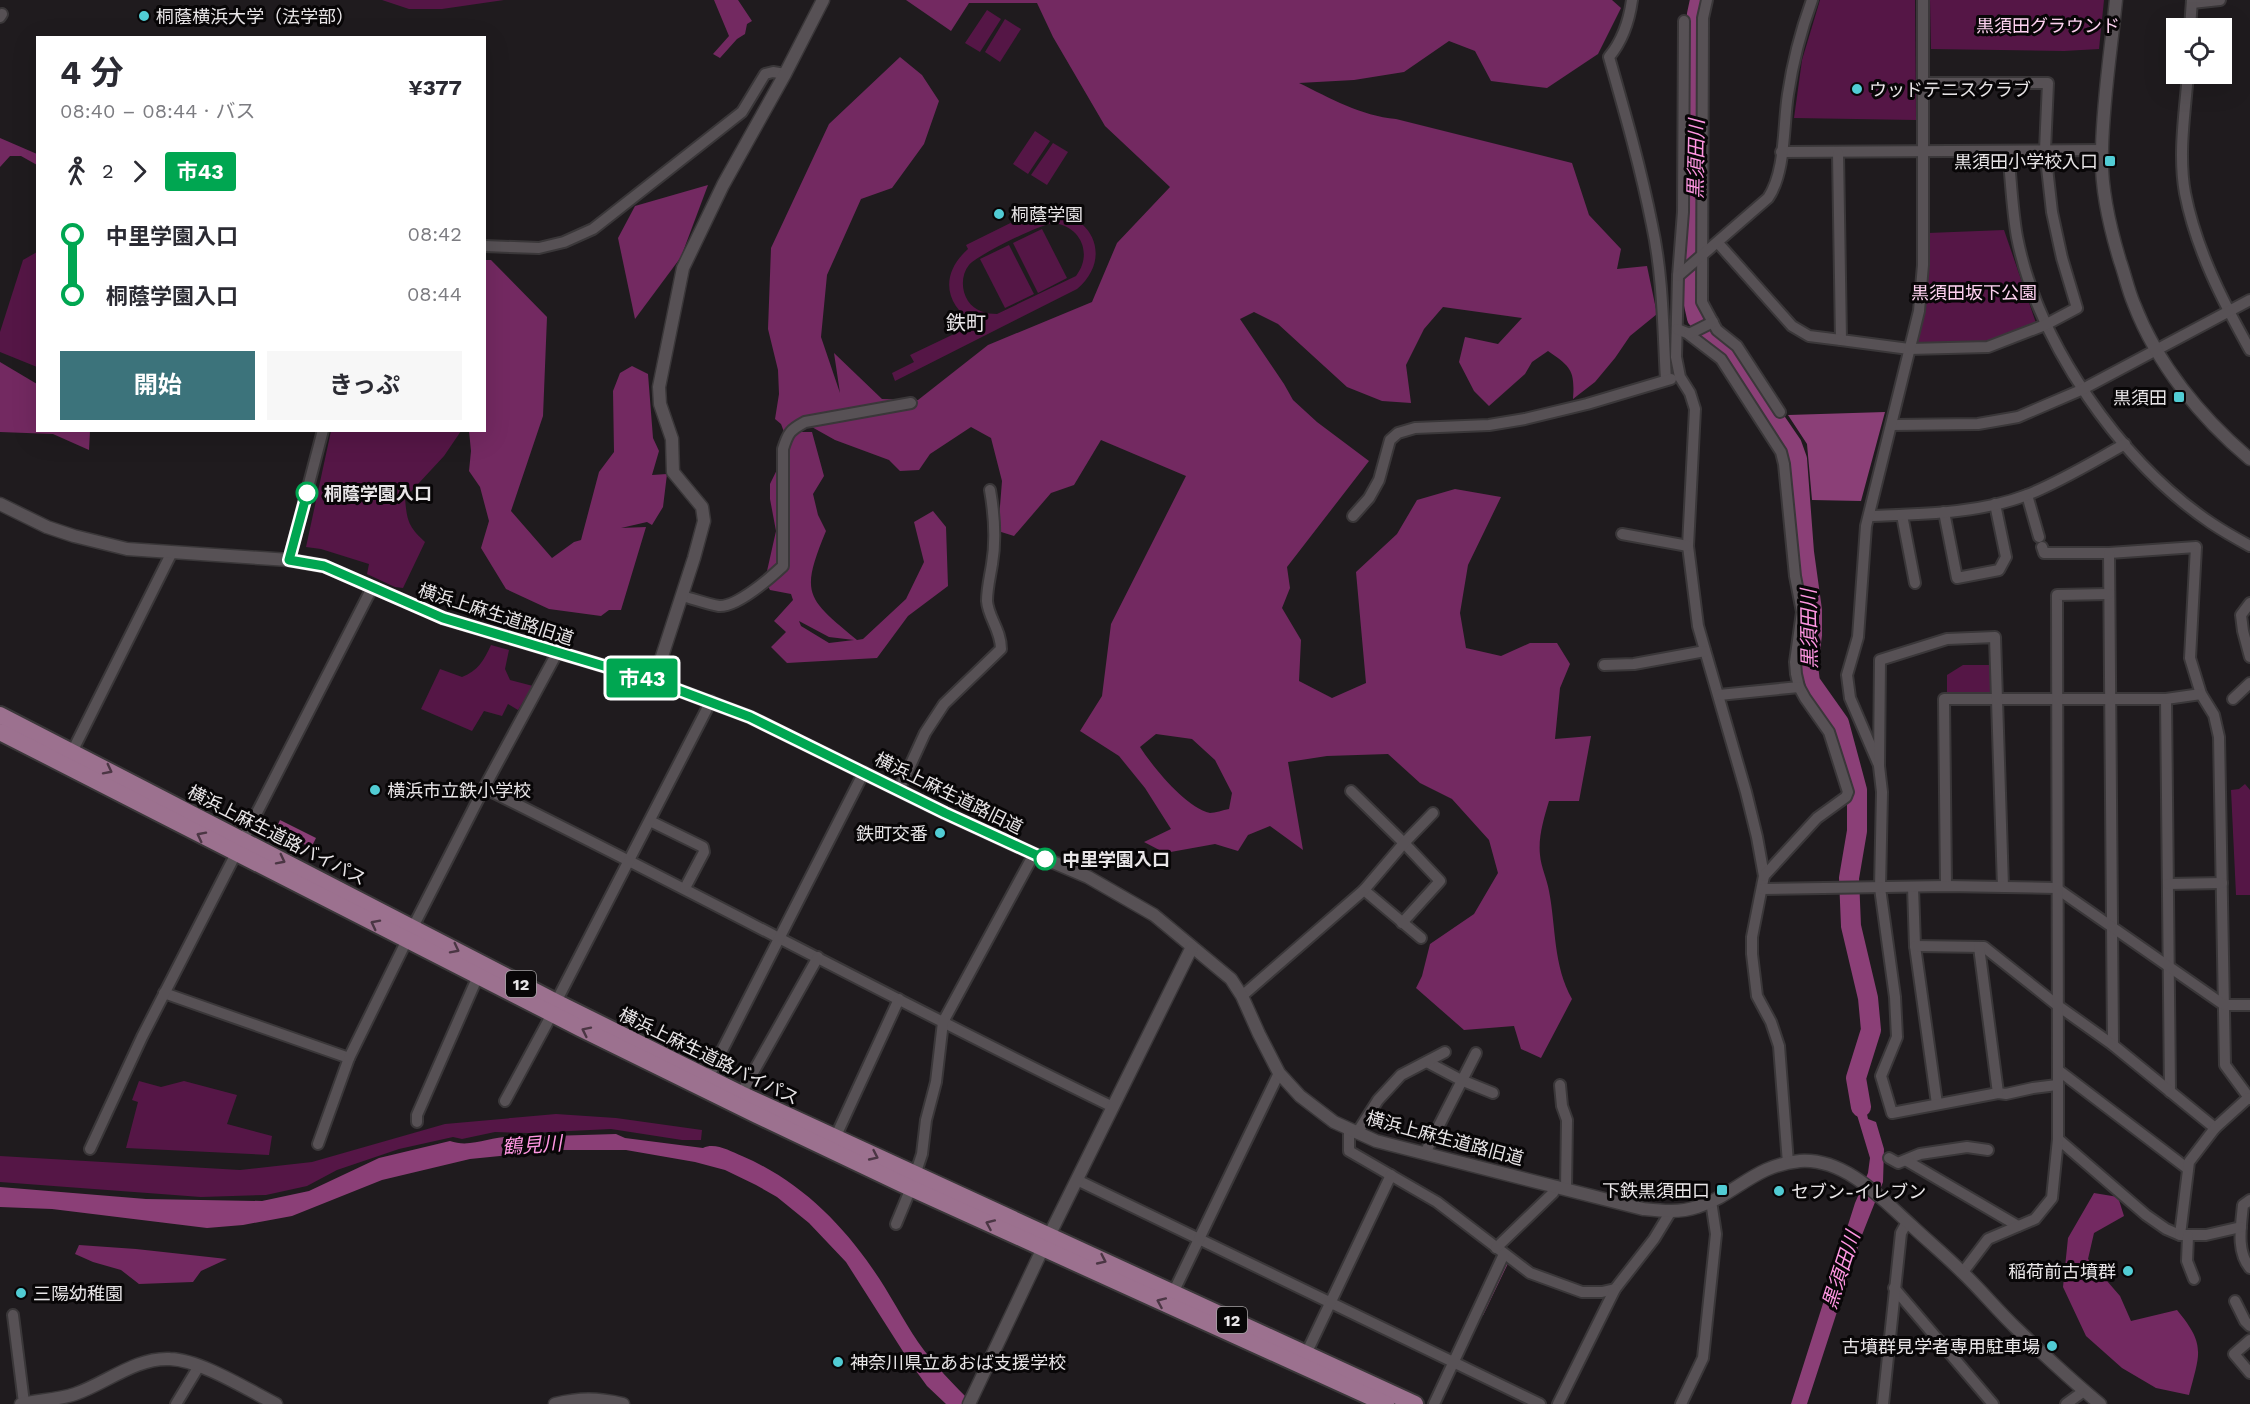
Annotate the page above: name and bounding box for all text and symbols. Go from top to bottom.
place label: 桐蔭横浜大学（法学部） [156,6,354,27]
marker: 桐蔭横浜大学（法学部） [137,9,151,23]
park label: 黒須田グラウンド [1976,15,2120,36]
map controls [2166,18,2232,84]
button: locate [2166,18,2232,84]
text: 4 分 [60,53,124,92]
text: ¥377 [408,75,462,100]
place label: ウッドテニスクラブ [1869,79,2031,100]
marker: ウッドテニスクラブ [1850,82,1864,96]
text: 08:40 – 08:44 · バス [60,99,256,123]
water label: 黒須田川 [1683,117,1709,199]
place label: 黒須田小学校入口 [1954,151,2098,172]
marker: 黒須田小学校入口 [2103,154,2117,168]
icon: walk [60,155,93,188]
icon: forward [123,155,156,188]
text: 2 [102,159,114,183]
text: 市43 [177,159,224,184]
place label: 桐蔭学園 [1011,204,1083,225]
marker: 桐蔭学園 [992,207,1006,221]
text: 08:42 [407,222,462,246]
text: 中里学園入口 [106,224,238,249]
text: 08:44 [407,282,462,306]
park label: 黒須田坂下公園 [1911,282,2037,303]
text: 桐蔭学園入口 [106,284,238,309]
district label: 鉄町 [946,311,986,335]
button: 開始 [60,351,255,420]
button: きっぷ [267,351,462,420]
place label: 黒須田 [2113,387,2167,408]
marker: 黒須田 [2172,390,2186,404]
marker: 桐蔭学園入口 [296,482,318,504]
place label: 桐蔭学園入口 [324,483,432,504]
street label: 横浜上麻生道路旧道 [416,579,576,649]
water label: 黒須田川 [1796,587,1822,669]
line badge: 市43 [608,658,676,698]
text: 市43 [618,666,666,691]
street label: 横浜上麻生道路旧道 [872,748,1026,838]
one-way arrow [102,763,113,775]
place label: 横浜市立鉄小学校 [387,780,531,801]
street label: 横浜上麻生道路バイパス [184,781,370,889]
marker: 横浜市立鉄小学校 [368,783,382,797]
place label: 鉄町交番 [856,823,928,844]
marker: 鉄町交番 [933,826,947,840]
one-way arrow [197,831,208,843]
marker: 中里学園入口 [1034,848,1056,870]
place label: 中里学園入口 [1062,849,1170,870]
one-way arrow [275,852,286,864]
one-way arrow [371,920,382,931]
one-way arrow [448,942,459,953]
road number: 12 [506,971,536,997]
street label: 横浜上麻生道路バイパス [616,1003,802,1109]
one-way arrow [582,1027,593,1039]
street label: 横浜上麻生道路旧道 [1364,1107,1526,1169]
water label: 鶴見川 [501,1131,565,1159]
one-way arrow [868,1149,879,1161]
place label: 下鉄黒須田口 [1602,1180,1710,1201]
place label: セブン-イレブン [1791,1181,1926,1202]
marker: 下鉄黒須田口 [1715,1183,1729,1197]
marker: セブン-イレブン [1772,1184,1786,1198]
one-way arrow [985,1219,996,1231]
water label: 黒須田川 [1817,1226,1865,1312]
one-way arrow [1096,1253,1107,1265]
place label: 稲荷前古墳群 [2008,1261,2116,1282]
marker: 稲荷前古墳群 [2121,1264,2135,1278]
place label: 三陽幼稚園 [33,1283,123,1304]
marker: 三陽幼稚園 [14,1286,28,1300]
one-way arrow [1156,1297,1167,1309]
road number: 12 [1217,1307,1247,1333]
place label: 古墳群見学者専用駐車場 [1842,1336,2040,1357]
marker: 古墳群見学者専用駐車場 [2045,1339,2059,1353]
place label: 神奈川県立あおば支援学校 [850,1352,1066,1373]
marker: 神奈川県立あおば支援学校 [831,1355,845,1369]

